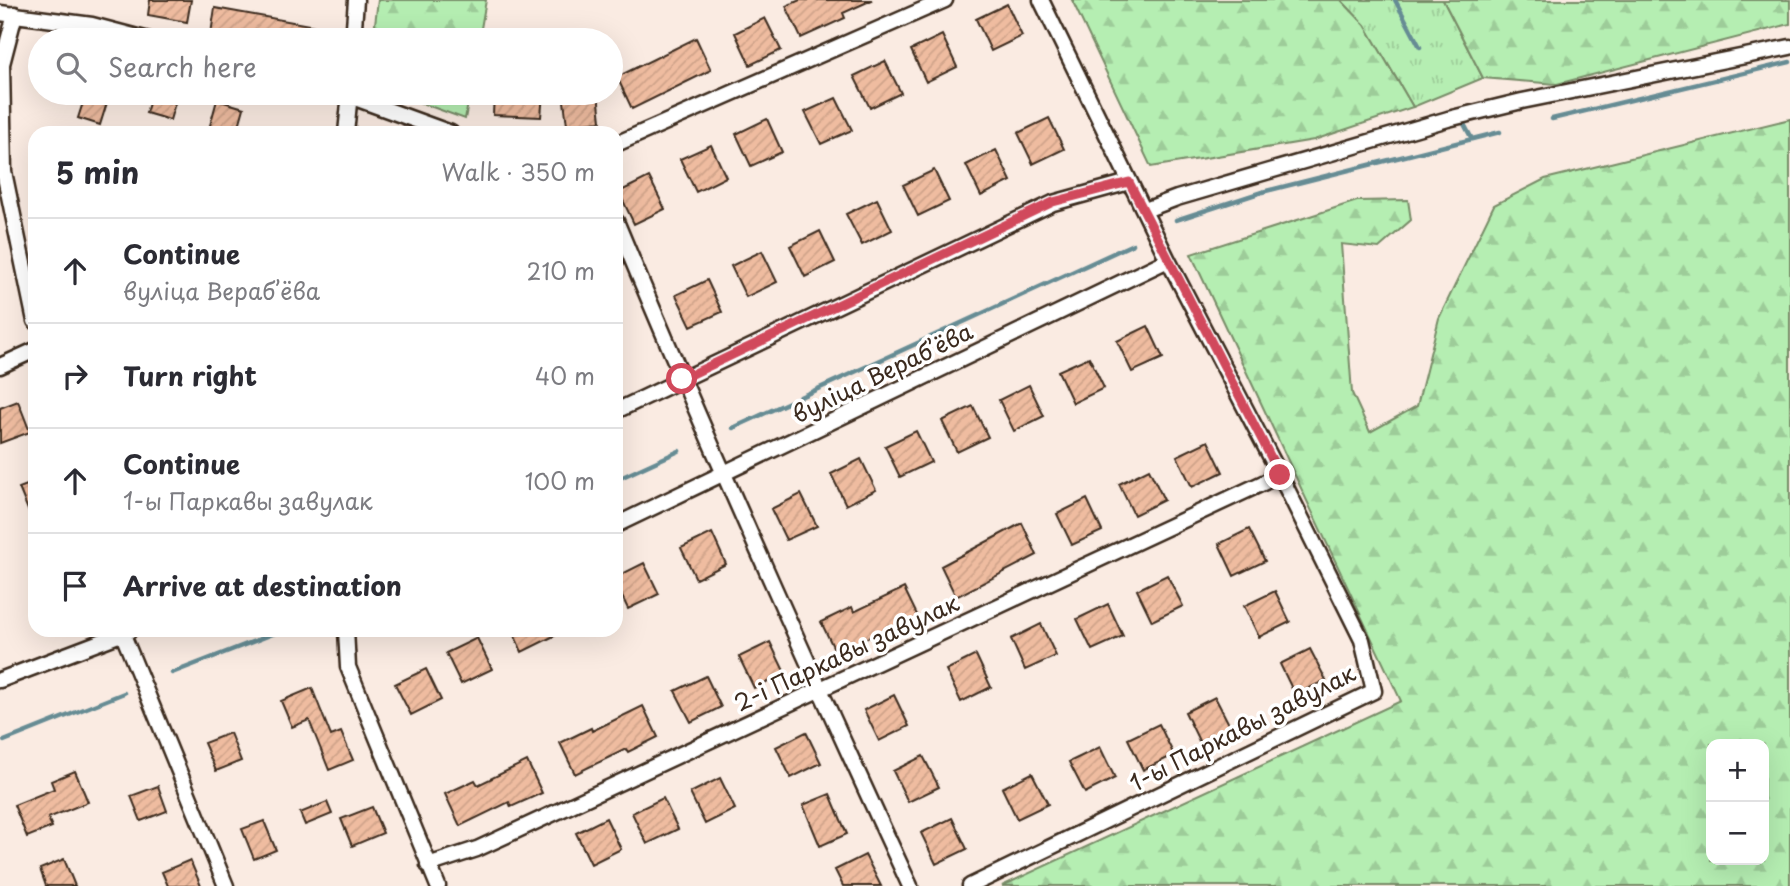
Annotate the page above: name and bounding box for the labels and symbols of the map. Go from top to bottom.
street label: вуліца Верабʼёва [786,313,979,431]
route start [666,363,697,394]
route end [1264,459,1295,490]
street label: 2-і Паркавы завулак [728,584,965,720]
street label: 1-ы Паркавы завулак [1123,655,1361,799]

